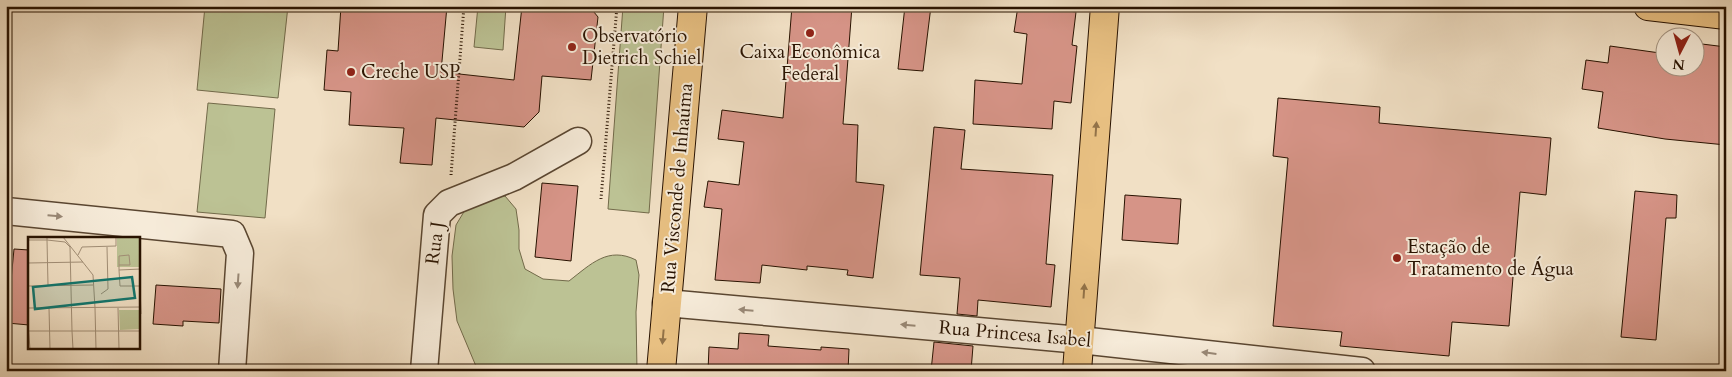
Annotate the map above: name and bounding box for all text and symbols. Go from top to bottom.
place label: Observatório Dietrich Schiel [582,23,701,71]
marker: Caixa Econômica Federal [804,27,816,39]
north arrow [1654,28,1704,78]
place label: Caixa Econômica Federal [740,39,880,87]
marker: Observatório Dietrich Schiel [566,41,578,53]
text: N [1672,54,1686,75]
place label: Creche USP [361,59,460,85]
marker: Creche USP [345,66,357,78]
street label: Rua Visconde de Inhaúma [655,82,699,294]
one-way arrow [1093,121,1101,137]
one-way arrow [47,212,63,220]
street label: Rua J [419,220,451,266]
place label: Estação de Tratamento de Água [1407,234,1574,282]
inset map [28,237,140,350]
marker: Estação de Tratamento de Água [1391,252,1403,264]
one-way arrow [234,273,242,289]
one-way arrow [1080,283,1088,299]
one-way arrow [738,306,754,314]
street label: Rua Princesa Isabel [938,314,1092,354]
one-way arrow [900,321,916,329]
one-way arrow [659,329,667,345]
one-way arrow [1201,349,1217,357]

